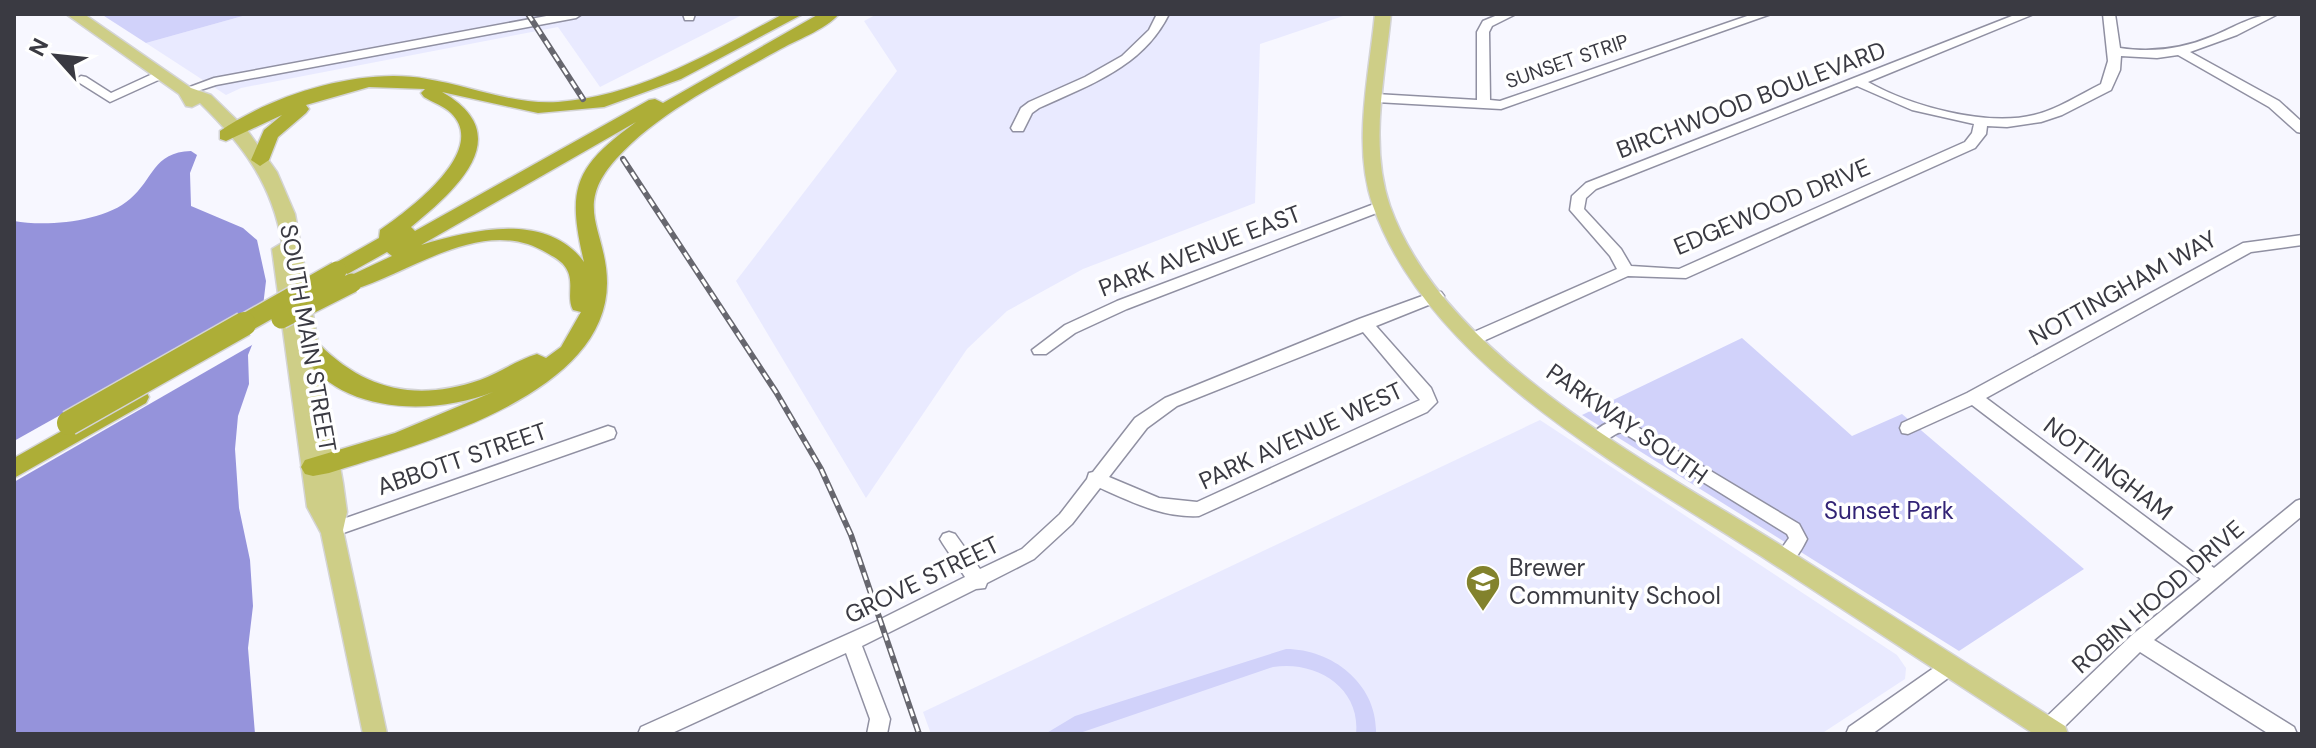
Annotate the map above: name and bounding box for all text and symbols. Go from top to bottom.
north arrow [16,16,96,96]
street label: SUNSET STRIP [1502,28,1632,94]
text: N [22,33,55,61]
street label: BIRCHWOOD BOULEVARD [1612,34,1890,165]
street label: EDGEWOOD DRIVE [1669,151,1875,262]
street label: PARK AVENUE EAST [1094,198,1305,303]
street label: SOUTH MAIN STREET [273,222,344,454]
street label: NOTTINGHAM WAY [2023,223,2222,352]
street label: PARKWAY SOUTH [1541,356,1714,491]
street label: PARK AVENUE WEST [1194,375,1408,496]
street label: NOTTINGHAM [2037,410,2179,527]
street label: ABBOTT STREET [373,415,551,502]
park label: Sunset Park [1824,495,1954,526]
street label: ROBIN HOOD DRIVE [2065,513,2250,680]
street label: GROVE STREET [839,529,1004,630]
place label: Brewer Community School [1509,552,1721,611]
school or university icon: Brewer Community School [1464,563,1502,613]

